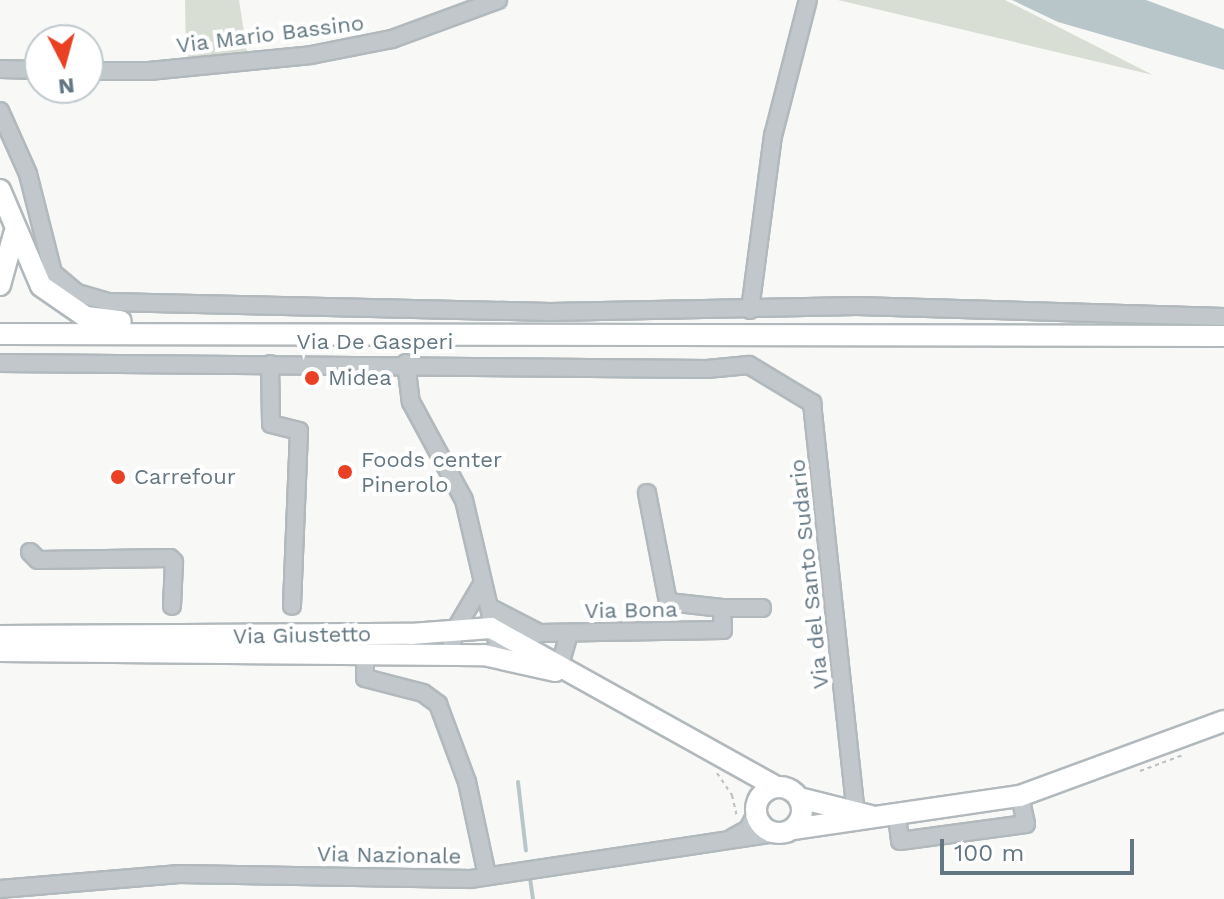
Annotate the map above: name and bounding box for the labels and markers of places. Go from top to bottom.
place label: Midea [328,365,392,391]
marker: Midea [303,369,321,387]
place label: Foods center Pinerolo [361,446,502,498]
marker: Foods center Pinerolo [336,463,354,481]
place label: Carrefour [134,464,236,490]
marker: Carrefour [109,468,127,486]

